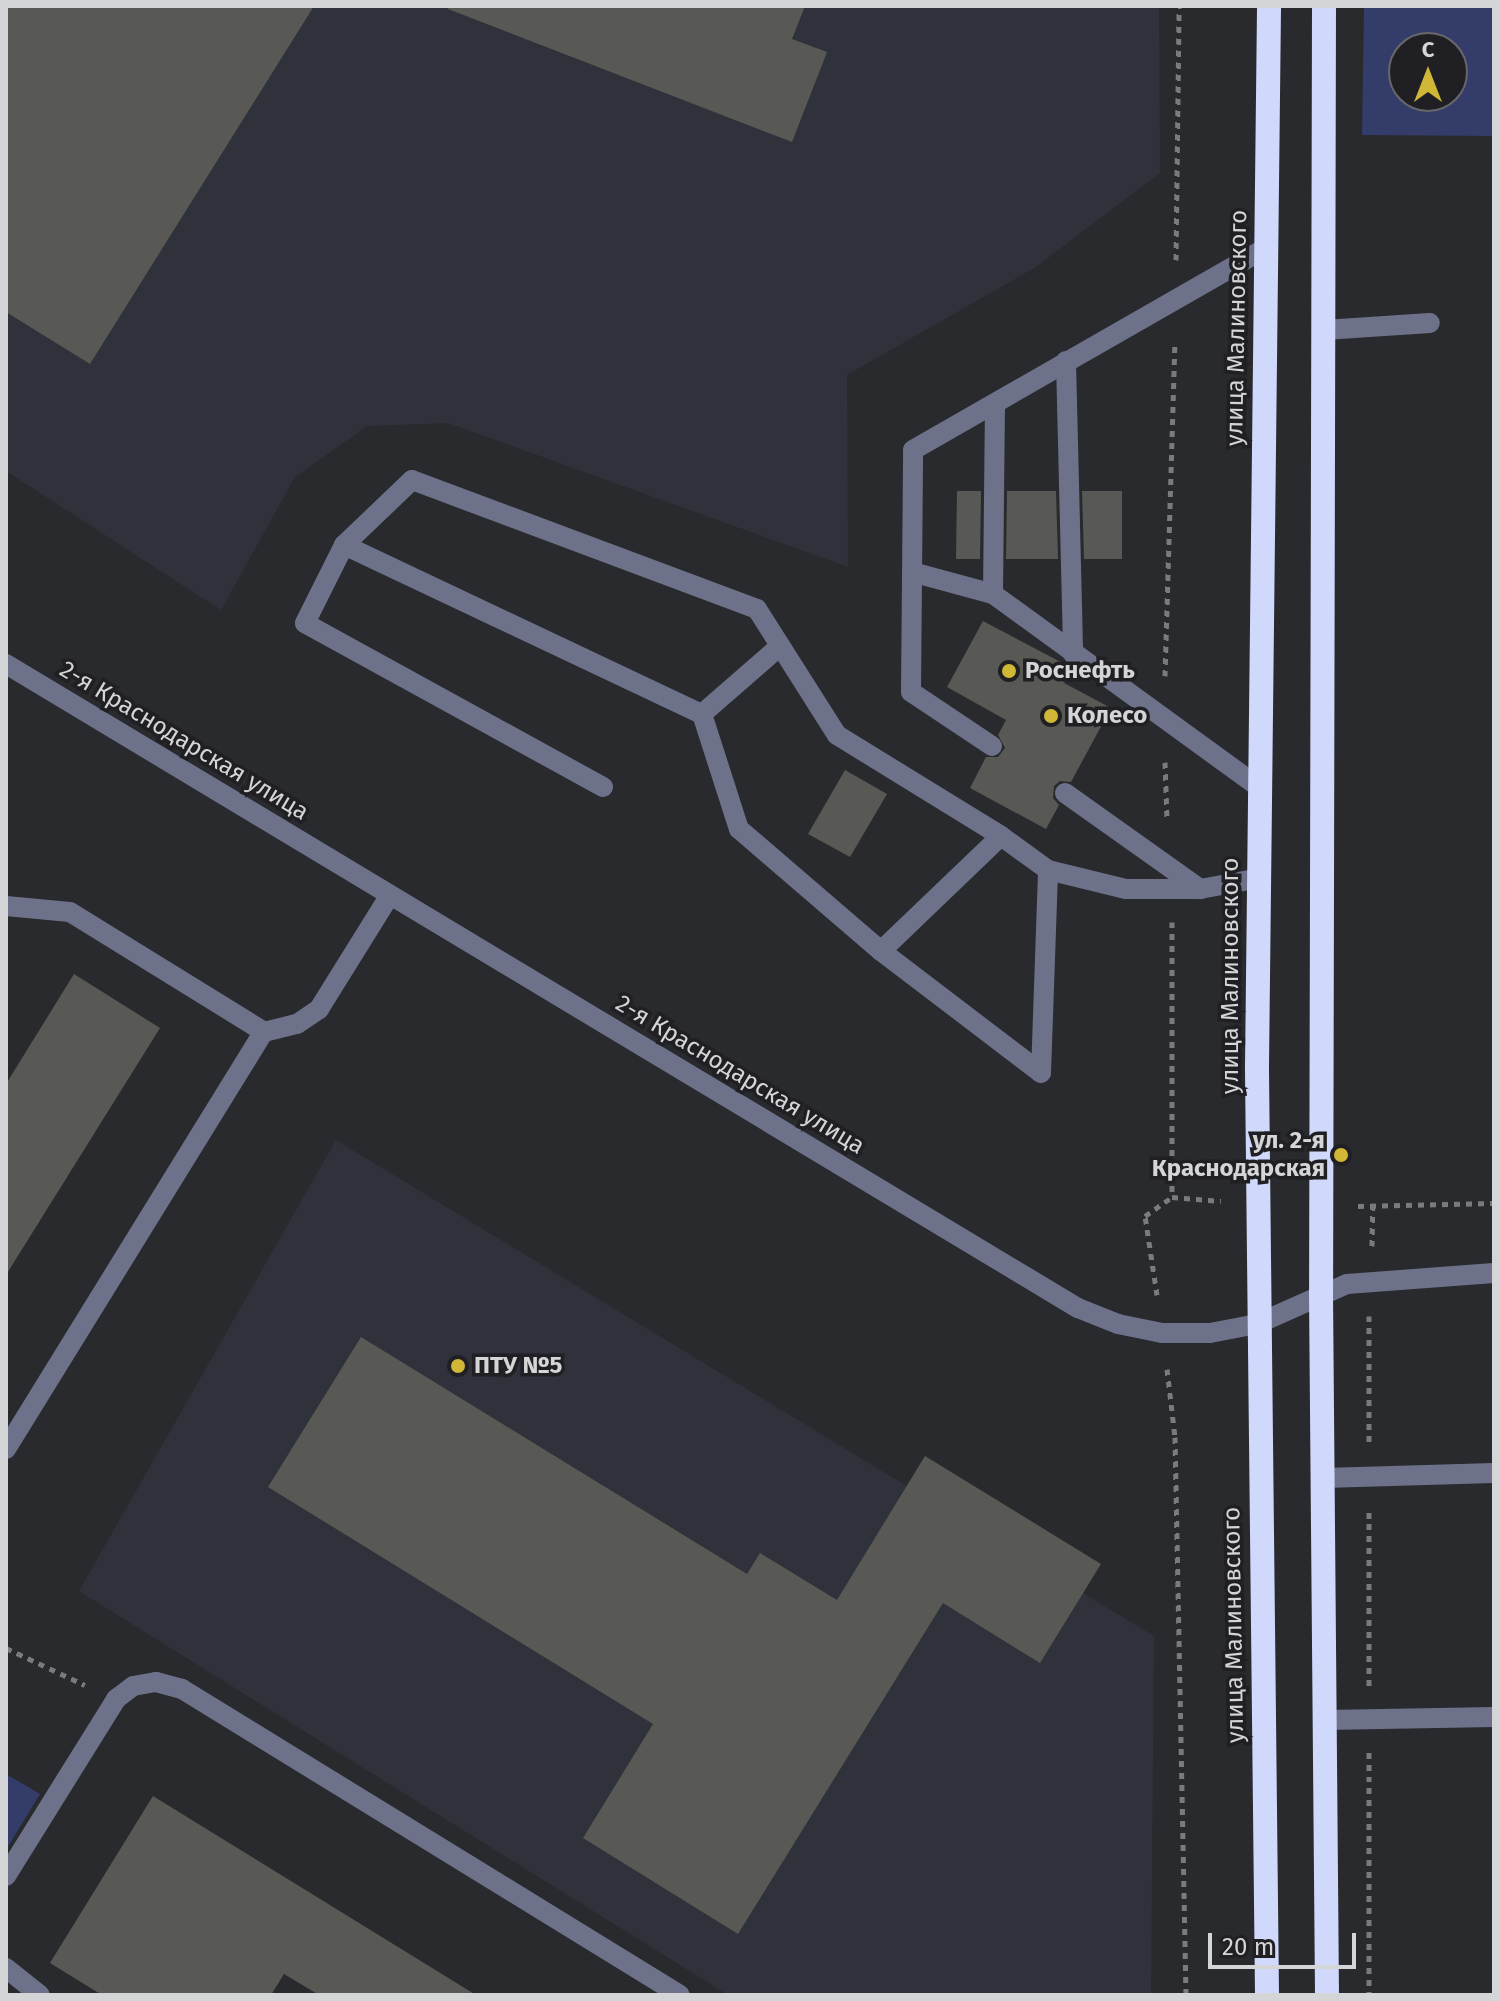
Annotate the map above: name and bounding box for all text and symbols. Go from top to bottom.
north arrow [1388,32,1468,112]
text: С [1422,36,1434,63]
street label: улица Малиновского [1221,210,1253,446]
street label: 2-я Краснодарская улица [54,655,314,827]
place label: Роснефть [1025,657,1135,685]
marker: Роснефть [1000,662,1018,680]
place label: Колесо [1067,702,1147,730]
marker: Колесо [1042,707,1060,725]
street label: улица Малиновского [1217,858,1245,1094]
street label: 2-я Краснодарская улица [610,989,870,1161]
place label: ул. 2-я Краснодарская [1152,1127,1325,1183]
marker: ул. 2-я Краснодарская [1332,1146,1350,1164]
place label: ПТУ №5 [474,1352,562,1380]
marker: ПТУ №5 [449,1357,467,1375]
street label: улица Малиновского [1218,1507,1250,1743]
scale bar [1212,1917,1360,1967]
text: 20 m [1222,1933,1274,1961]

